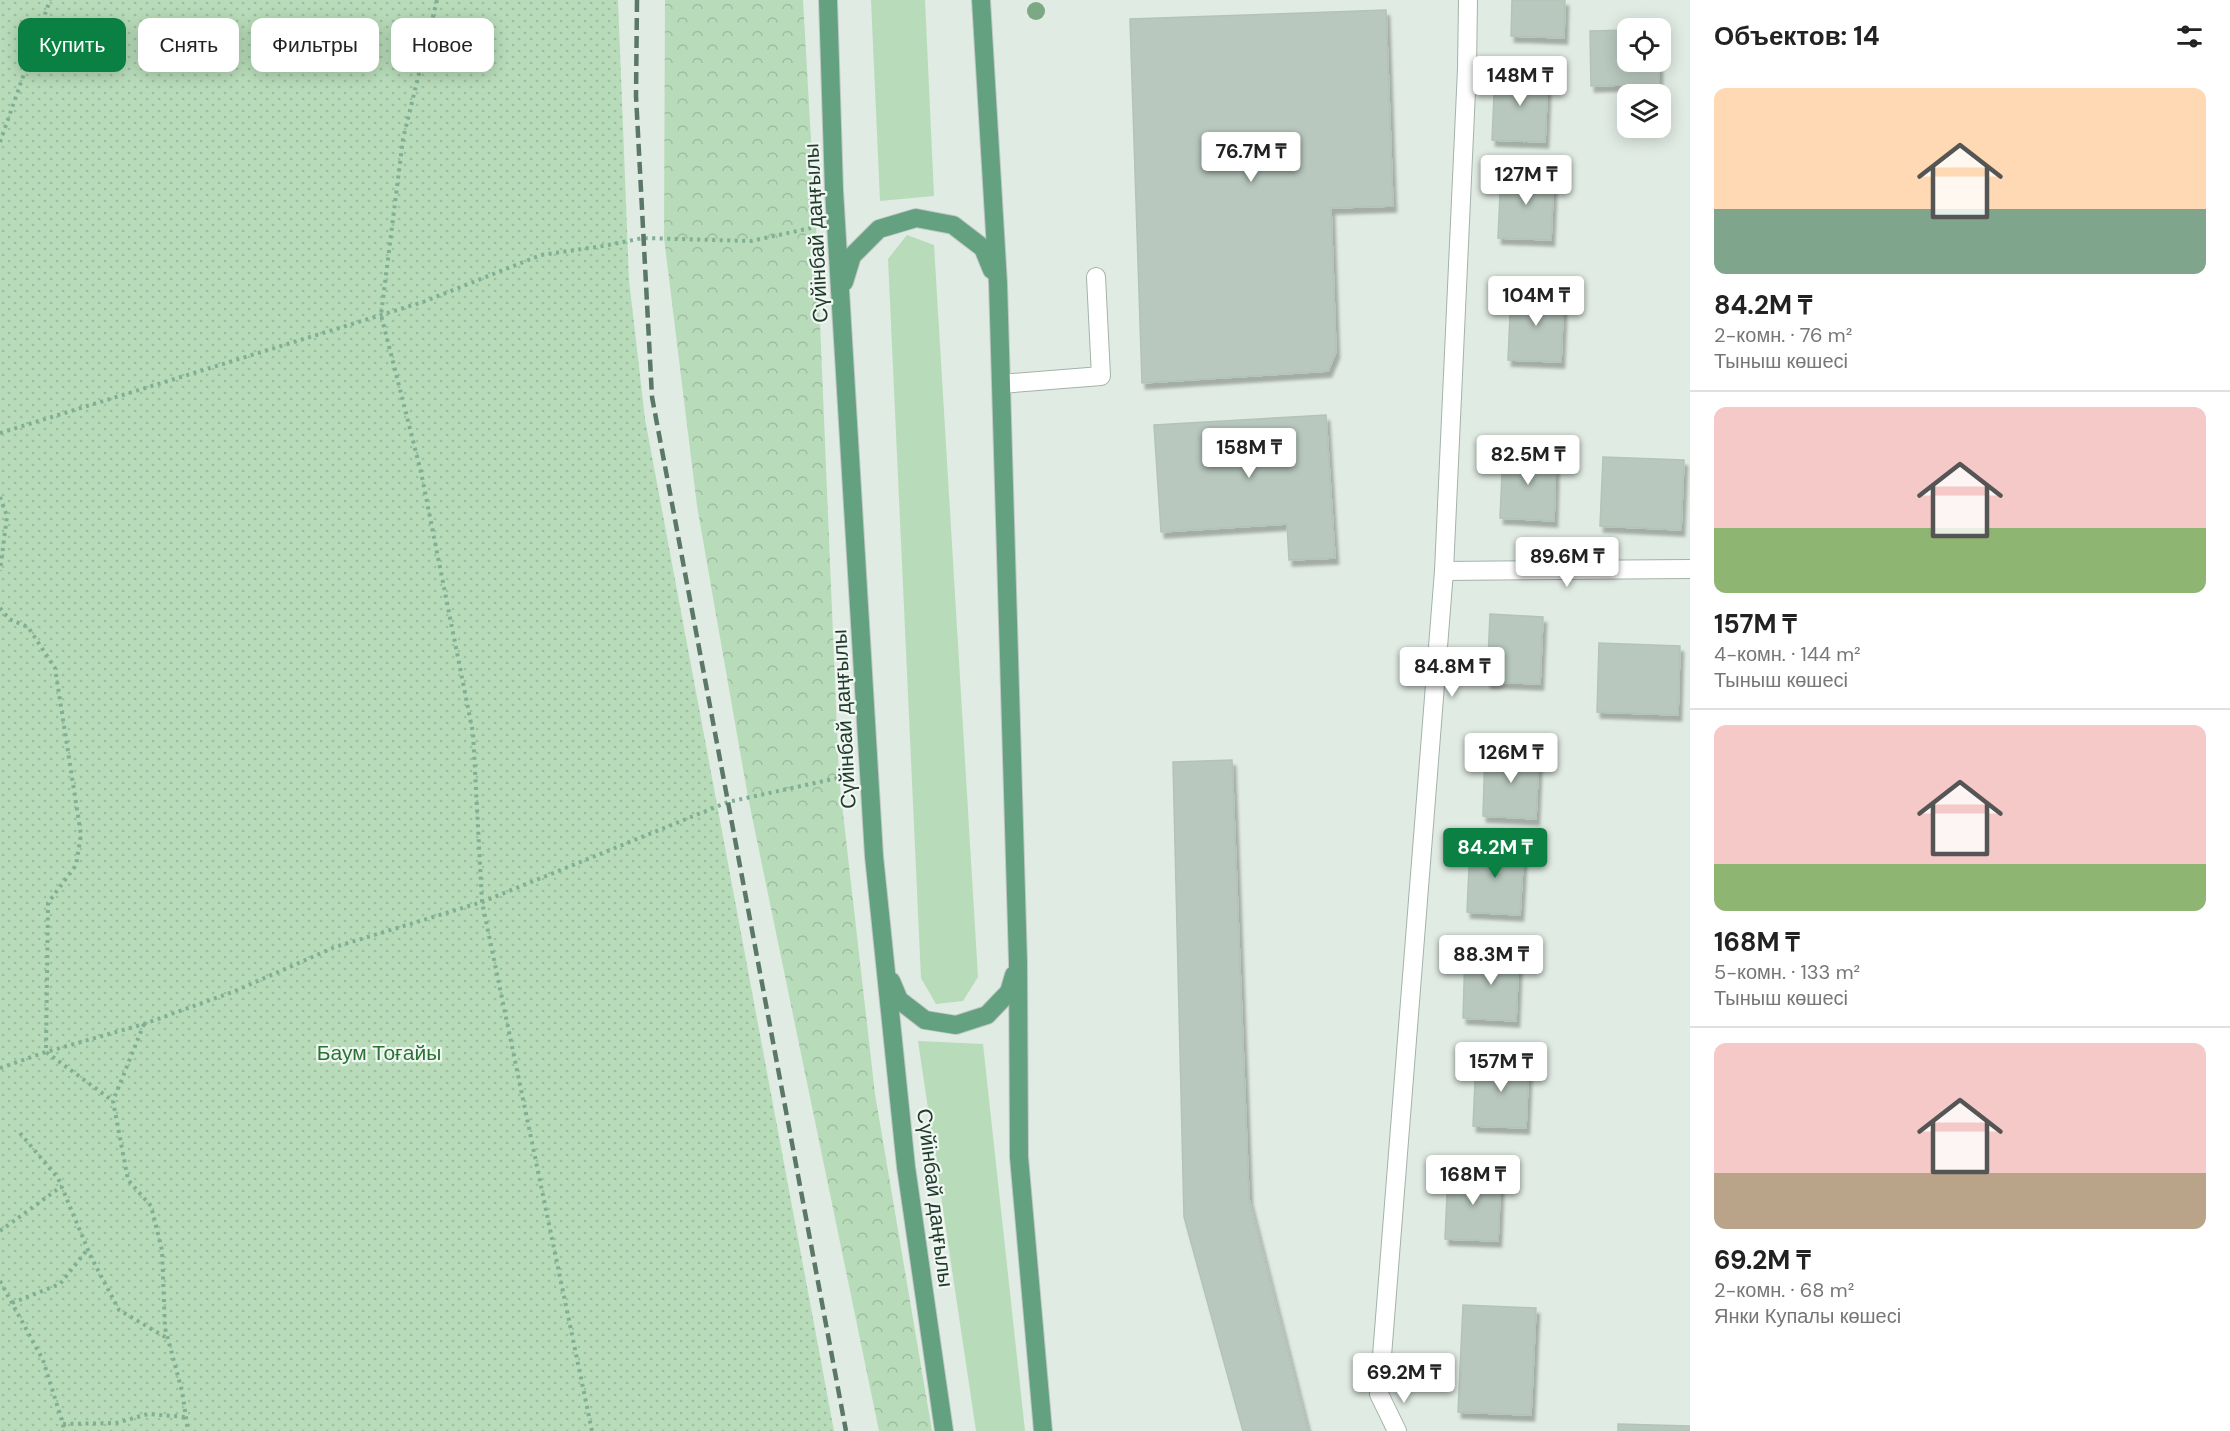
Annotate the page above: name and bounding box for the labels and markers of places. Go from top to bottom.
pin: 148M ₸ [1471,56,1569,107]
pin: 76.7M ₸ [1196,132,1306,183]
pin: 127M ₸ [1477,155,1575,206]
pin: 104M ₸ [1487,276,1585,327]
pin: 158M ₸ [1200,428,1298,479]
pin: 82.5M ₸ [1473,435,1583,486]
pin: 89.6M ₸ [1512,537,1622,588]
pin: 84.8M ₸ [1397,647,1507,698]
pin: 126M ₸ [1462,733,1560,784]
pin: 84.2M ₸ [1440,828,1550,879]
pin: 88.3M ₸ [1436,935,1546,986]
pin: 157M ₸ [1452,1042,1550,1093]
pin: 168M ₸ [1424,1155,1522,1206]
pin: 69.2M ₸ [1349,1353,1459,1404]

